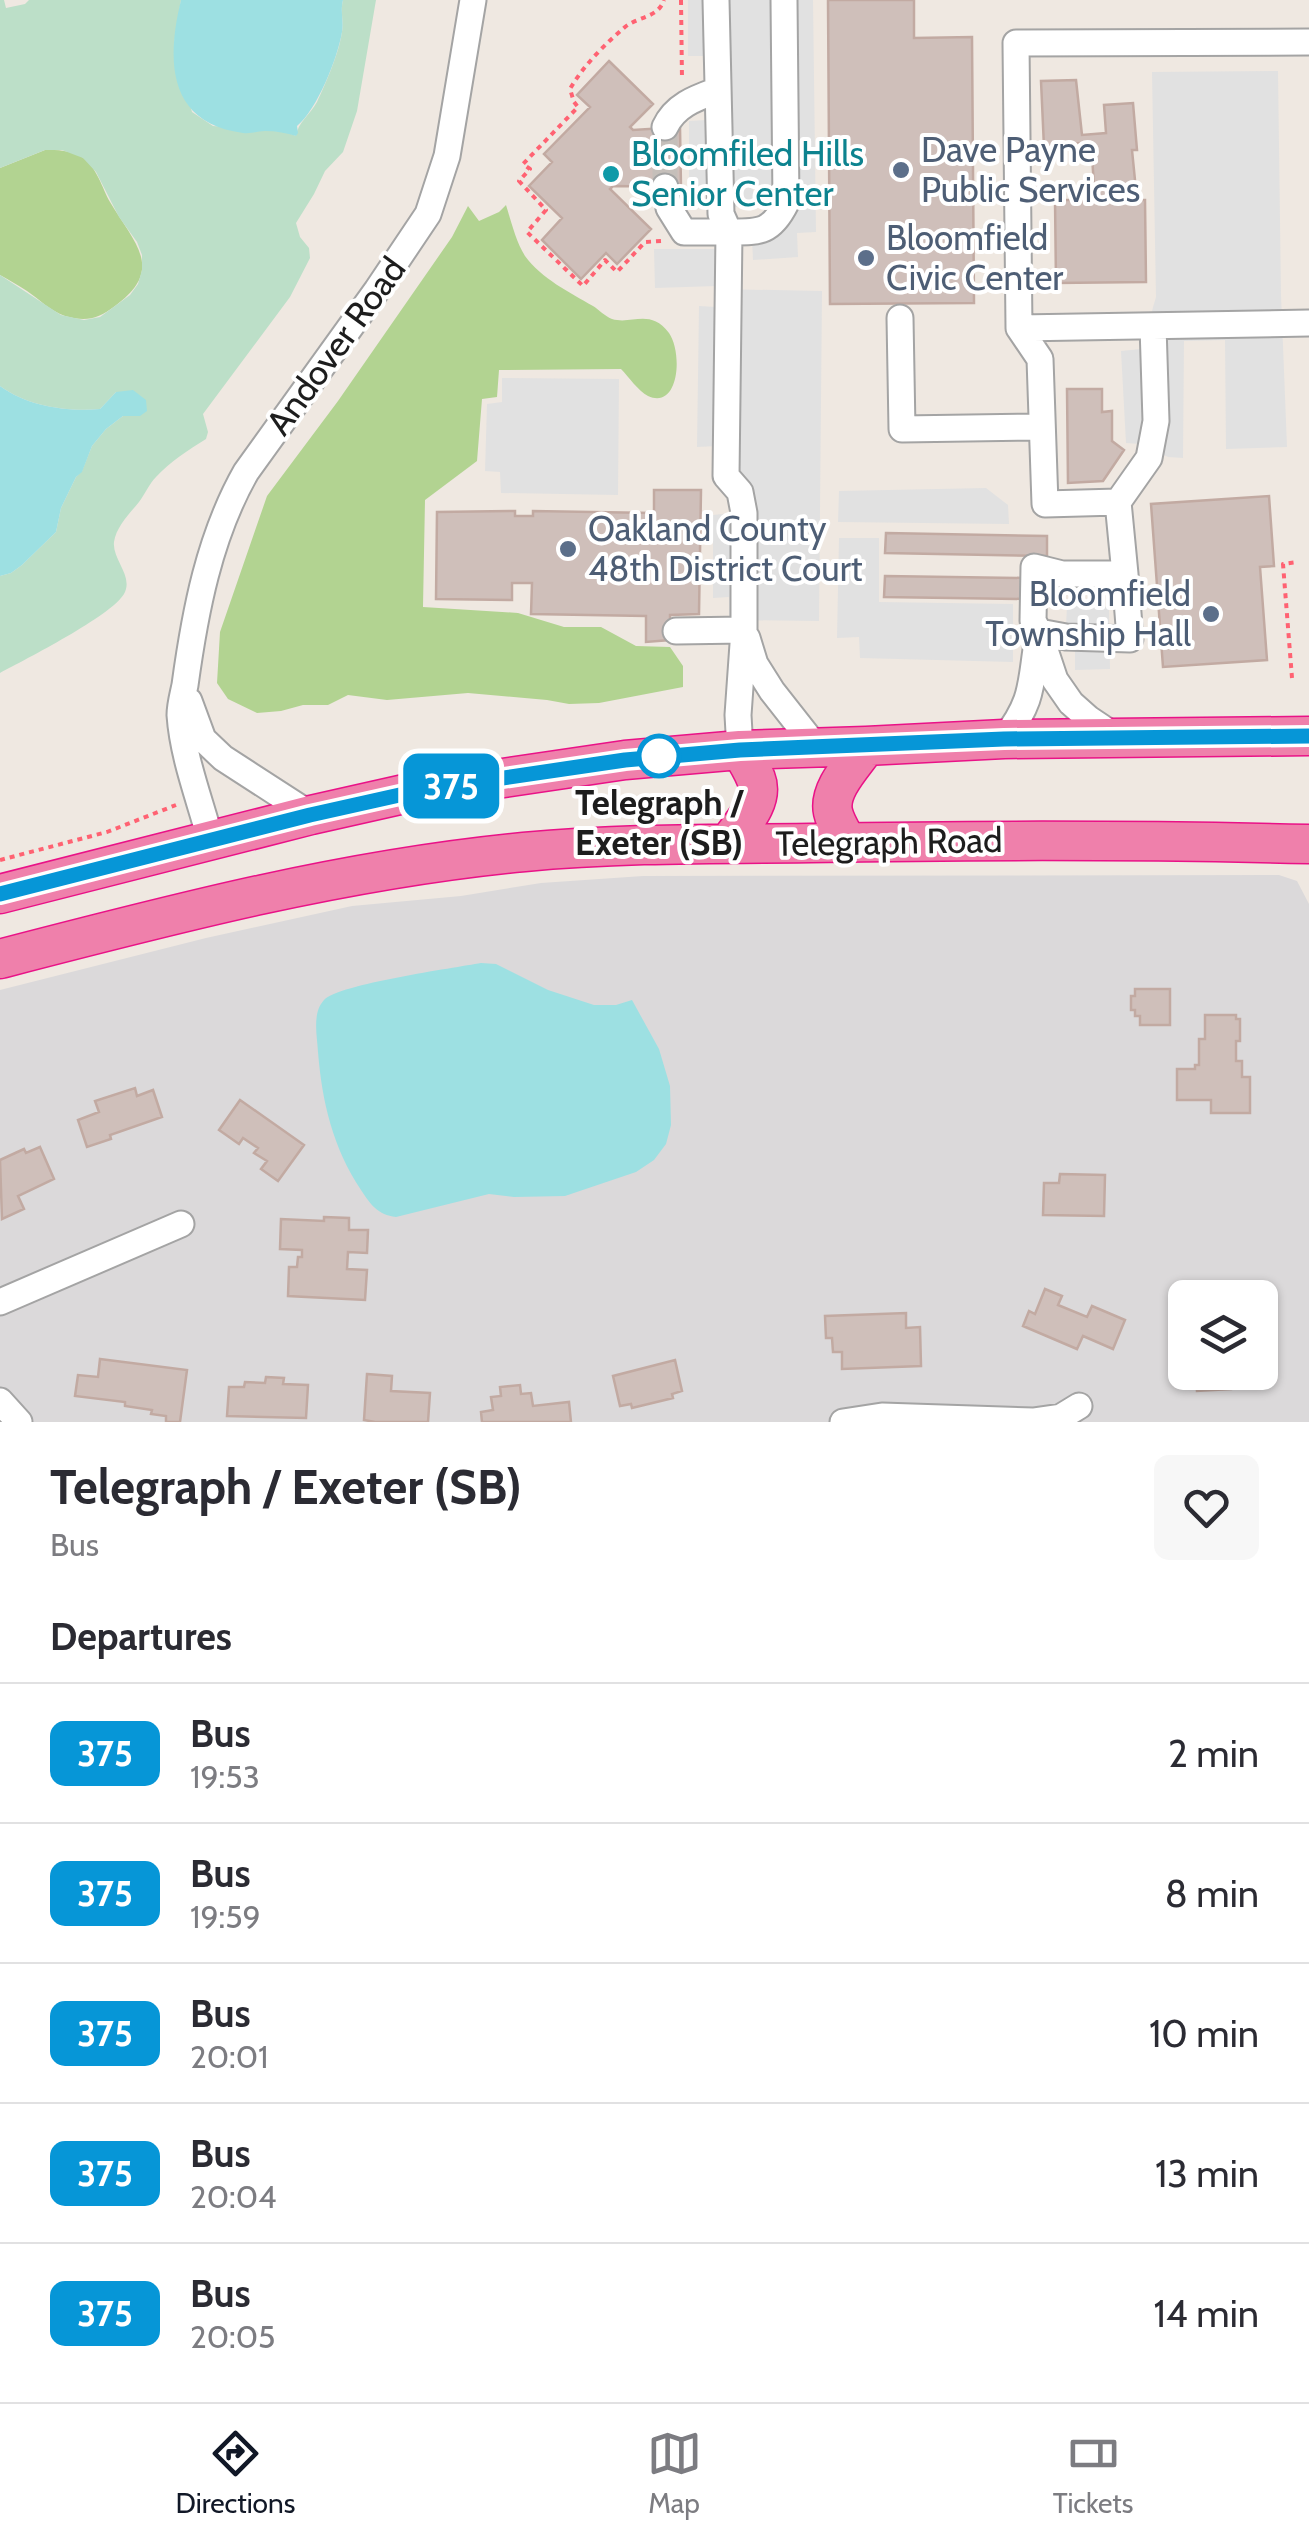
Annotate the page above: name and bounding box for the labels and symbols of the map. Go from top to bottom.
place label: Dave Payne Public Services [921,128,1140,211]
place label: Bloomfiled Hills Senior Center [631,132,864,215]
marker: Dave Payne Public Services [890,159,912,181]
marker: Bloomfiled Hills Senior Center [600,163,622,185]
place label: Bloomfield Civic Center [886,216,1063,299]
marker: Bloomfield Civic Center [855,247,877,269]
street label: Andover Road [257,248,414,443]
place label: Oakland County 48th District Court [588,507,863,590]
marker: Oakland County 48th District Court [557,538,579,560]
place label: Bloomfield Township Hall [985,572,1192,655]
marker: Bloomfield Township Hall [1200,603,1222,625]
marker: Telegraph / Exeter (SB) [638,735,680,777]
line badge: 375 [394,754,508,818]
place label: Telegraph / Exeter (SB) [575,781,744,864]
street label: Telegraph Road [775,818,1003,865]

